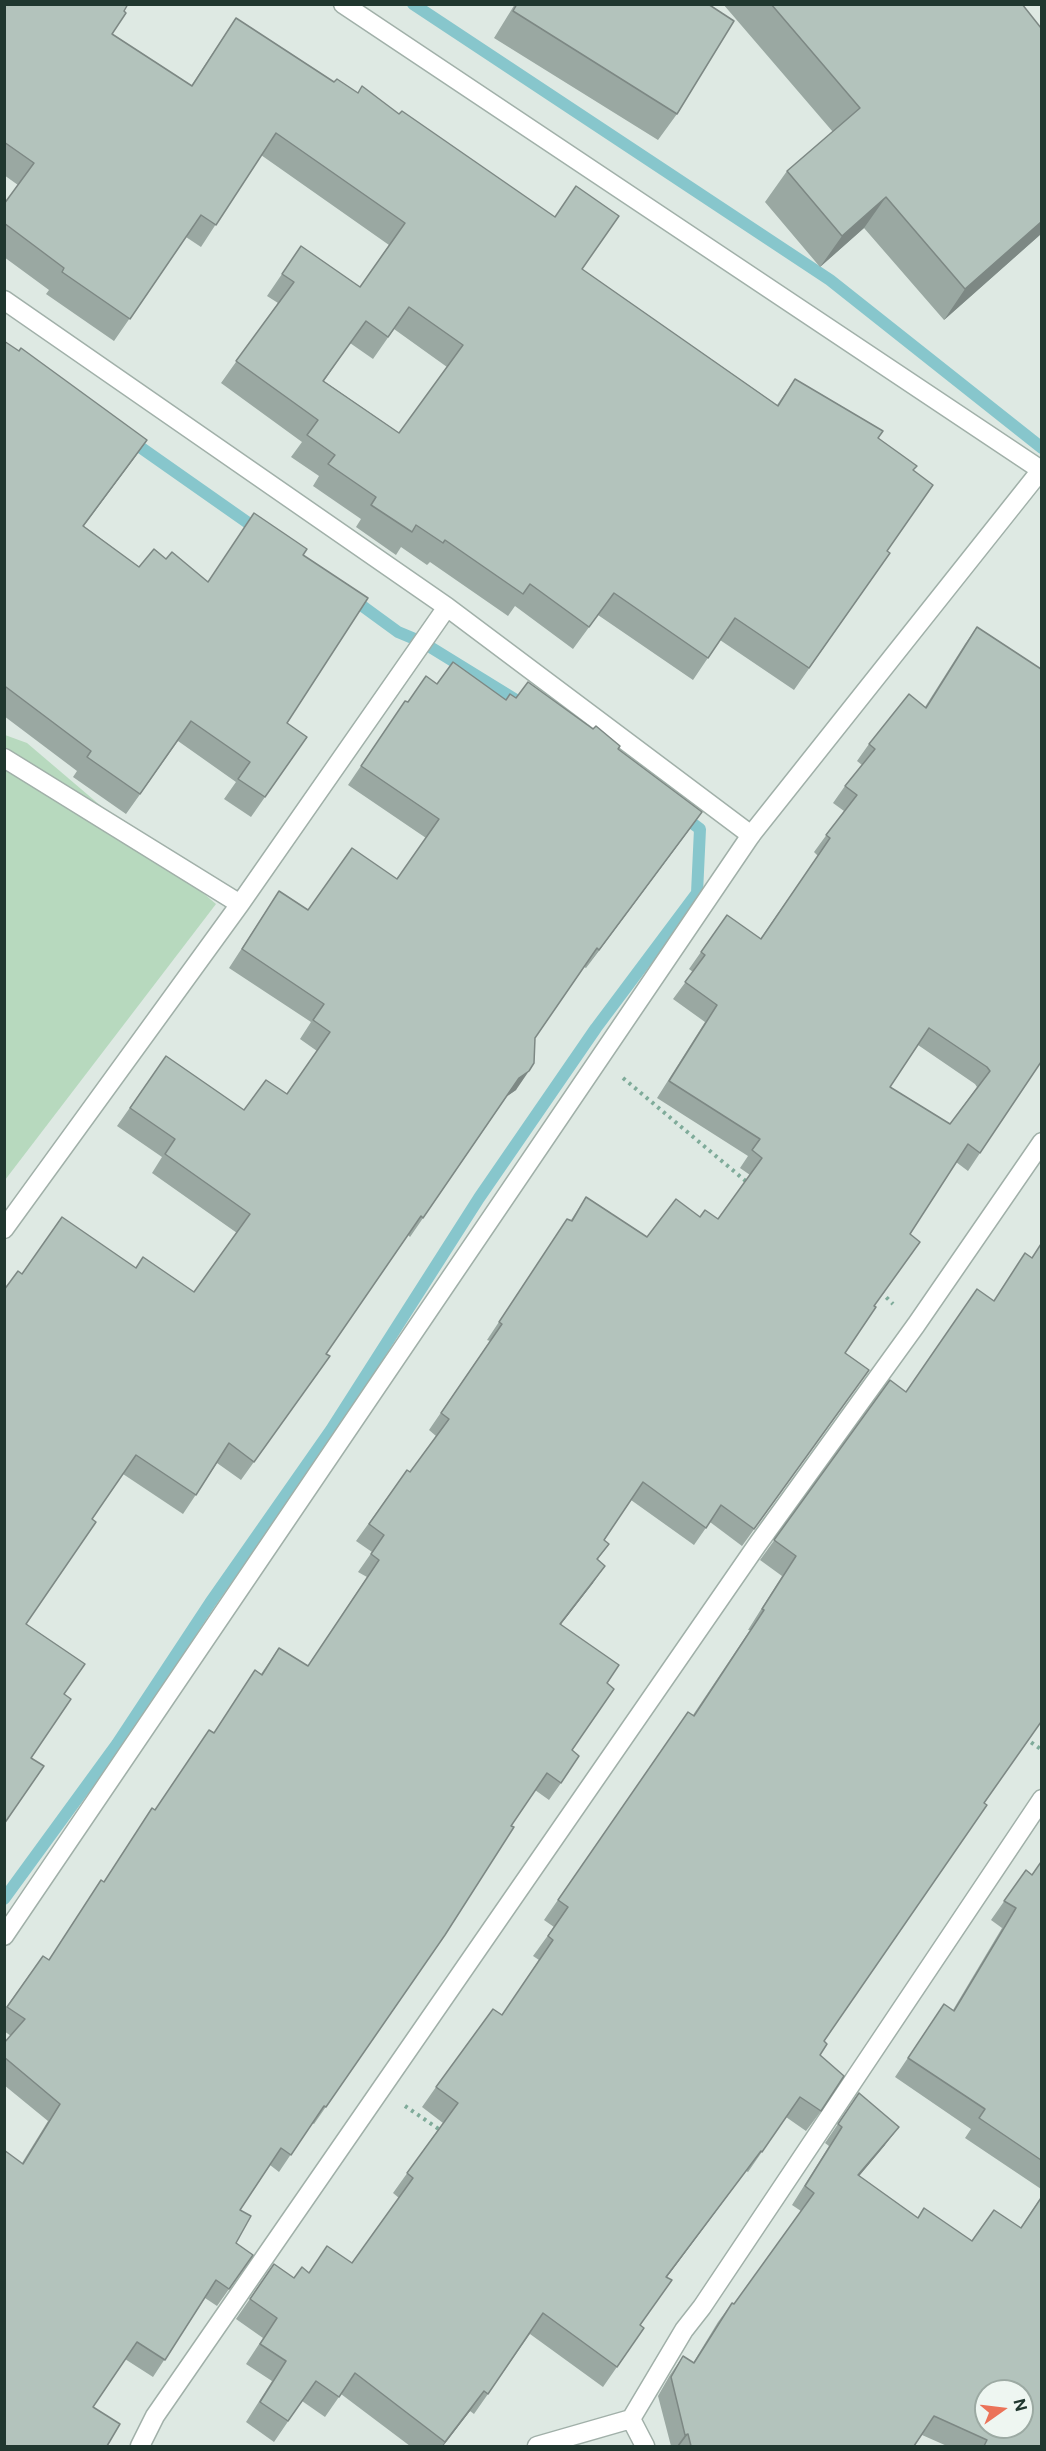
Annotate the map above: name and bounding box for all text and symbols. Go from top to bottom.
north arrow [974,2379,1034,2439]
text: N [1009,2397,1031,2413]

